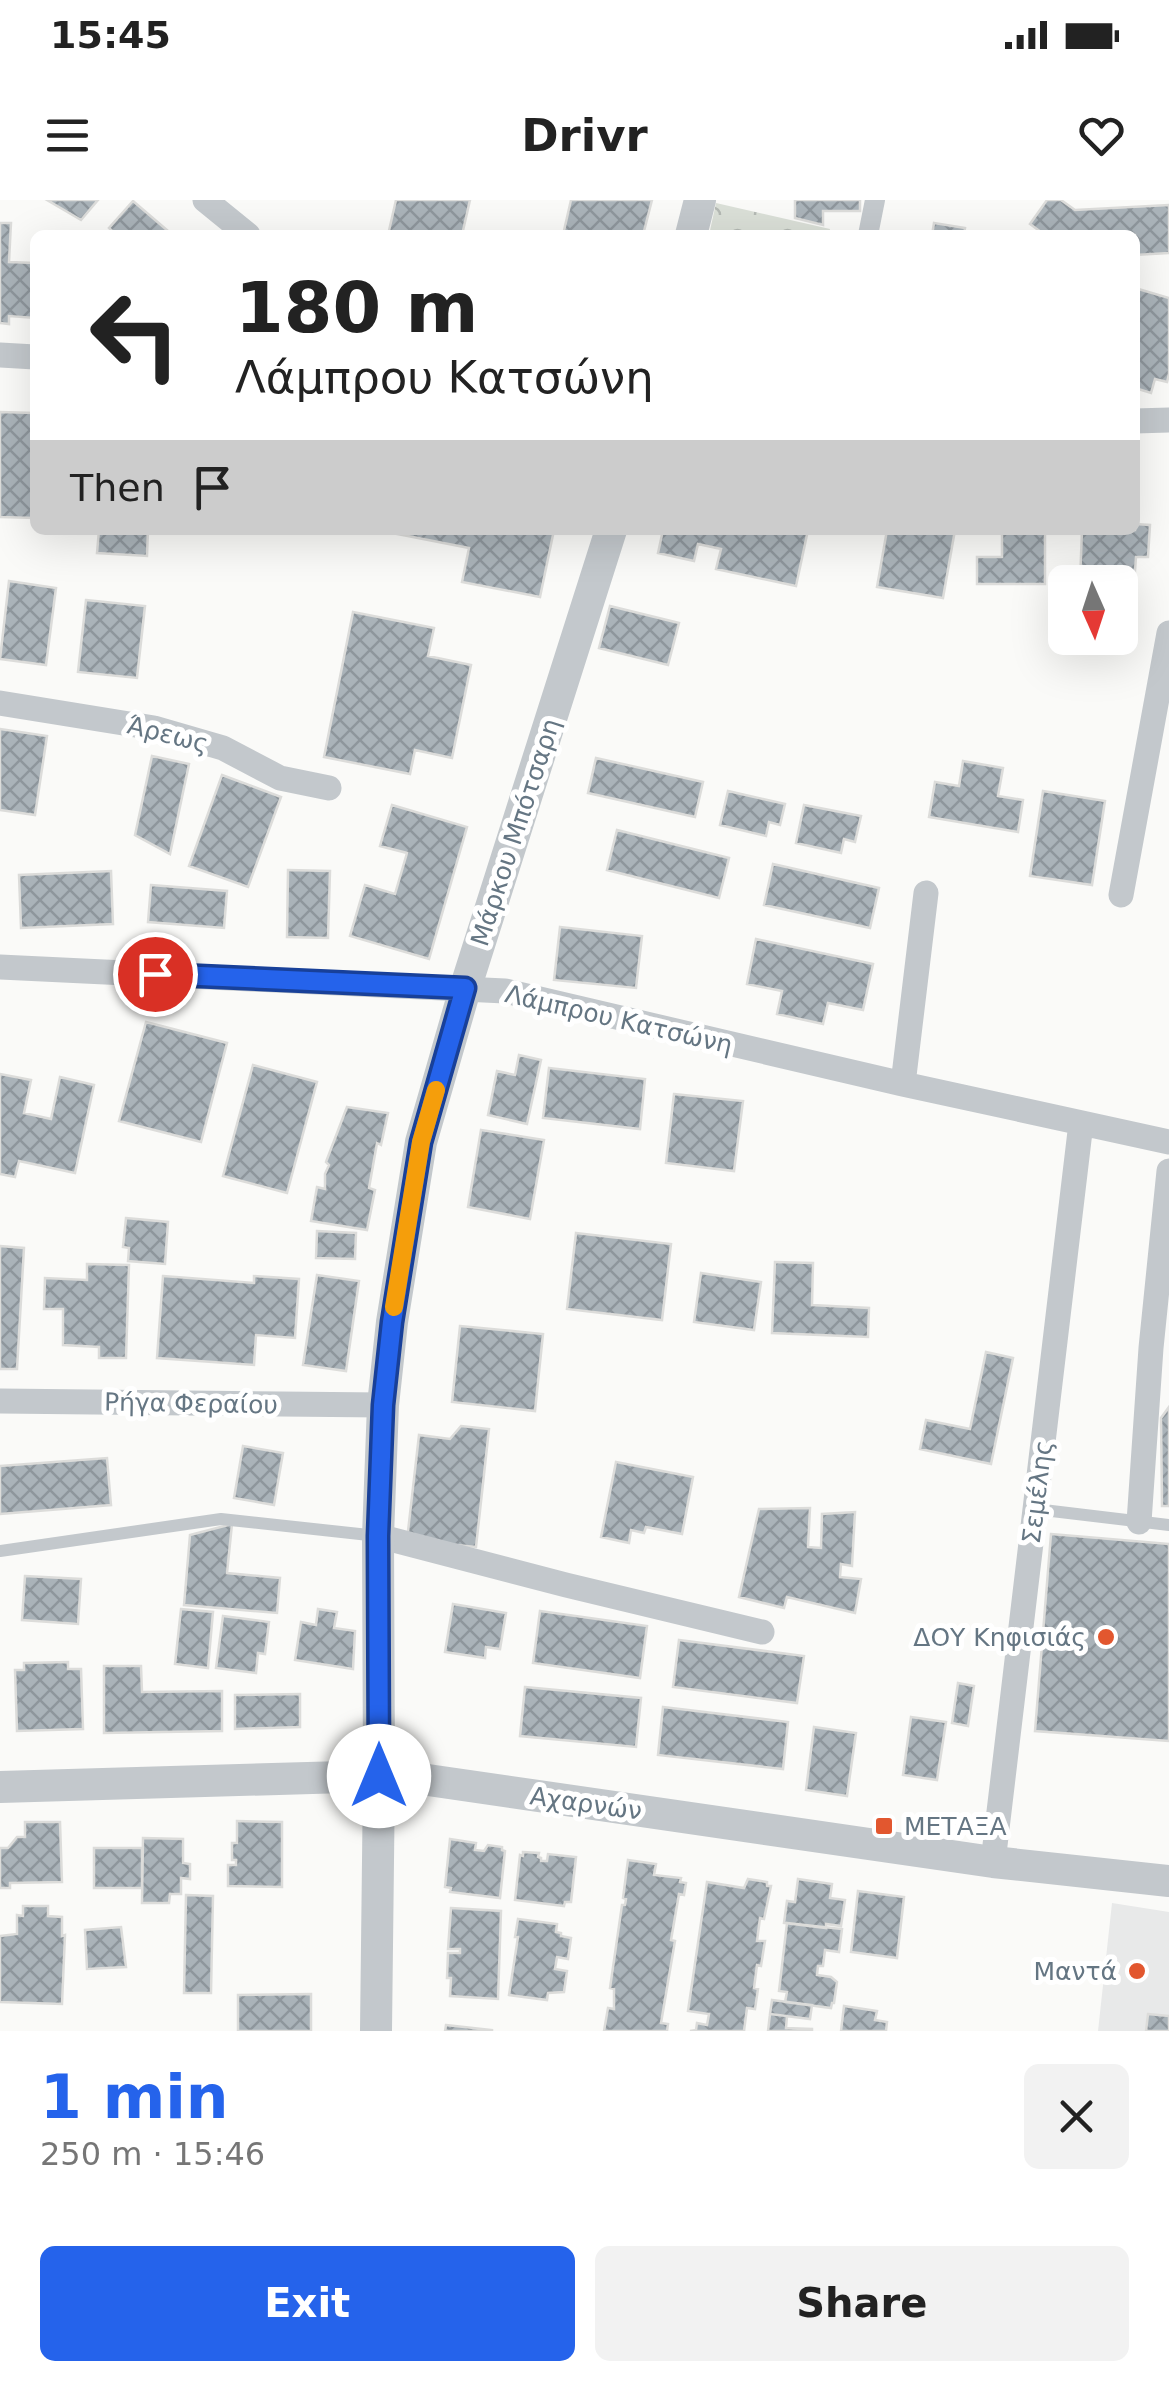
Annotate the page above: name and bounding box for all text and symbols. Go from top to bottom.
text: 15:45 [50,13,171,57]
icon: menu [40,108,95,163]
icon: heart [1074,108,1129,163]
text: Drivr [521,109,648,162]
text: 180 m [235,267,478,349]
icon: left [70,270,200,400]
text: Λάμπρου Κατσώνη [235,351,654,404]
icon: arrive [185,460,240,515]
text: Then [70,466,165,510]
north arrow [1048,565,1138,655]
map controls [1048,565,1138,655]
street label: Άρεως [124,710,211,759]
street label: Μάρκου Μπότσαρη [465,715,566,950]
pin [113,932,198,1017]
icon: arrive [128,947,183,1002]
street label: Λάμπρου Κατσώνη [502,979,735,1060]
street label: Ρήγα Φεραίου [104,1387,278,1420]
street label: Σεμέλης [1017,1439,1058,1545]
place label: ΔΟΥ Κηφισιάς [913,1623,1086,1652]
marker: ΔΟΥ Κηφισιάς [1095,1626,1117,1648]
position arrow [327,1724,431,1828]
street label: Αχαρνών [528,1781,644,1826]
place label: ΜΕΤΑΞΑ [904,1812,1007,1841]
marker: ΜΕΤΑΞΑ [873,1815,895,1837]
place label: Μαντά [1033,1957,1117,1986]
marker: Μαντά [1126,1960,1148,1982]
text: 1 min [40,2062,228,2132]
button: close [1024,2064,1129,2169]
text: 250 m · 15:46 [40,2135,265,2173]
button: Exit [40,2246,575,2361]
button: Share [595,2246,1129,2361]

